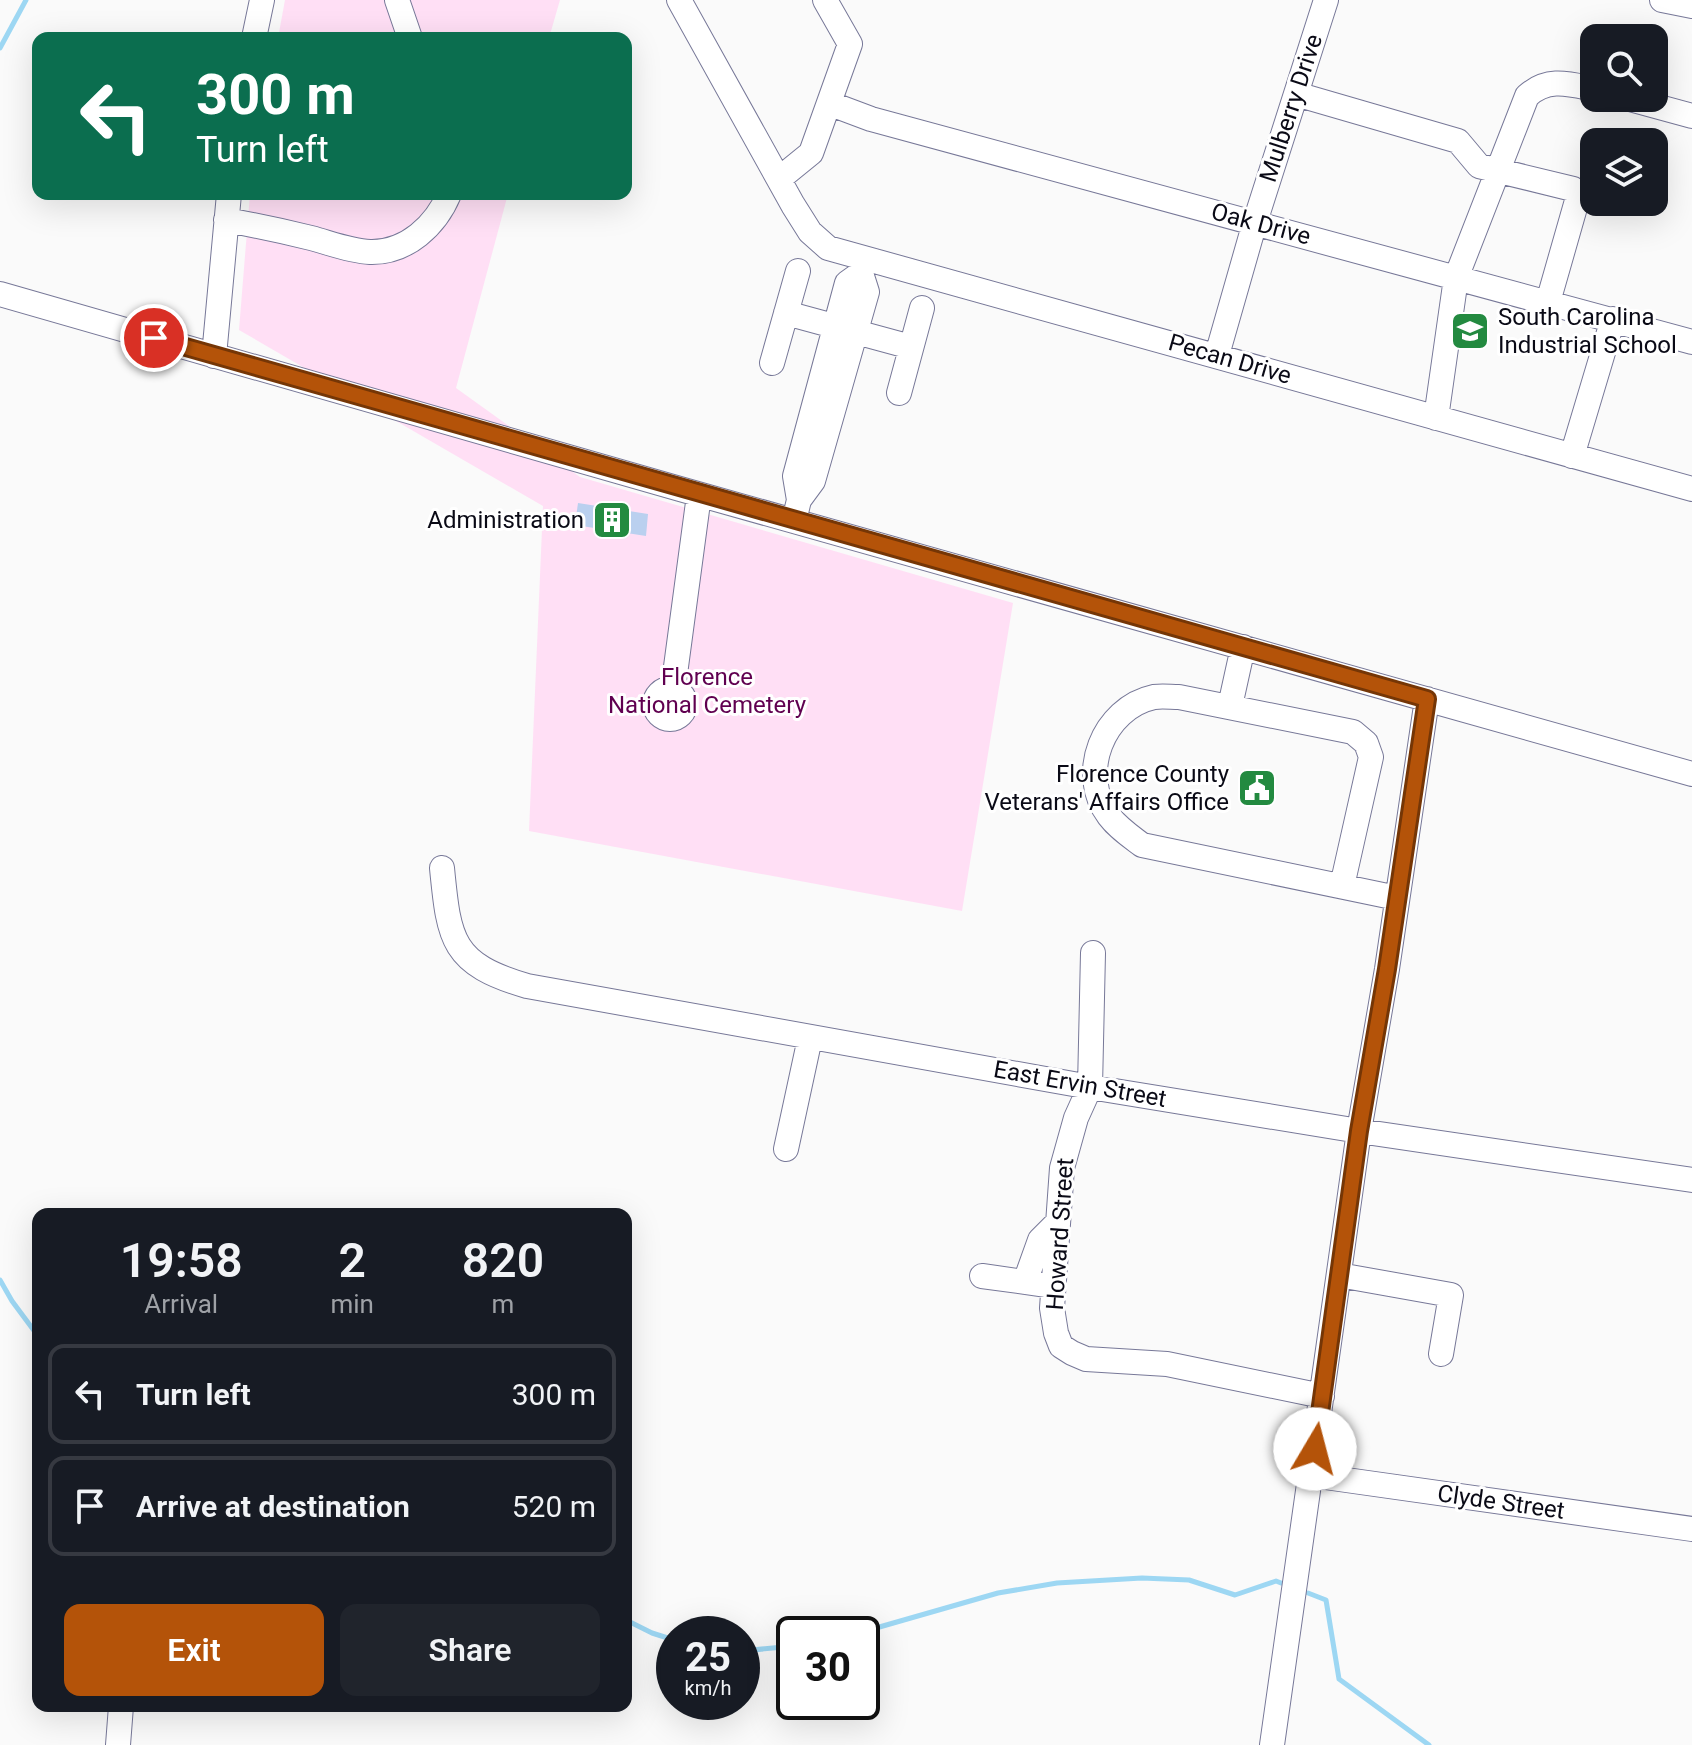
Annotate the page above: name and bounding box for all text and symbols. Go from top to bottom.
map controls [1580,24,1668,216]
button: search [1580,24,1668,112]
street label: Mulberry Drive [1254,30,1328,186]
text: 300 m [196,62,355,128]
icon: left [64,64,168,168]
button: layers [1580,128,1668,216]
text: Turn left [196,129,329,171]
street label: Oak Drive [1208,197,1314,251]
place label: South Carolina Industrial School [1498,303,1677,359]
pin [120,304,188,372]
school or university icon: South Carolina Industrial School [1449,310,1491,352]
icon: arrive [132,316,176,360]
street label: Pecan Drive [1165,328,1295,390]
building icon: Administration [591,499,633,541]
place label: Administration [427,506,584,534]
park label: Florence National Cemetery [608,663,807,719]
place label: Florence County Veterans' Affairs Office [984,760,1230,816]
public building icon: Florence County Veterans' Affairs Office [1236,767,1278,809]
street label: East Ervin Street [991,1055,1169,1113]
street label: Howard Street [1041,1157,1079,1311]
text: 19:58 [120,1232,243,1289]
text: 2 [339,1232,366,1289]
text: 820 [462,1232,544,1289]
text: Arrival [144,1289,218,1319]
text: min [330,1289,374,1319]
text: m [492,1289,514,1319]
icon: left [68,1372,112,1416]
text: Turn left [136,1377,251,1412]
text: 300 m [512,1377,596,1412]
position arrow [1273,1407,1357,1491]
street label: Clyde Street [1436,1479,1567,1525]
icon: arrive [68,1484,112,1528]
text: Arrive at destination [136,1489,410,1524]
text: 520 m [512,1489,596,1524]
button: Exit [64,1604,324,1696]
button: Share [340,1604,600,1696]
speed limit sign: 30 [776,1616,880,1720]
text: 25 [685,1634,731,1681]
text: km/h [685,1676,731,1700]

